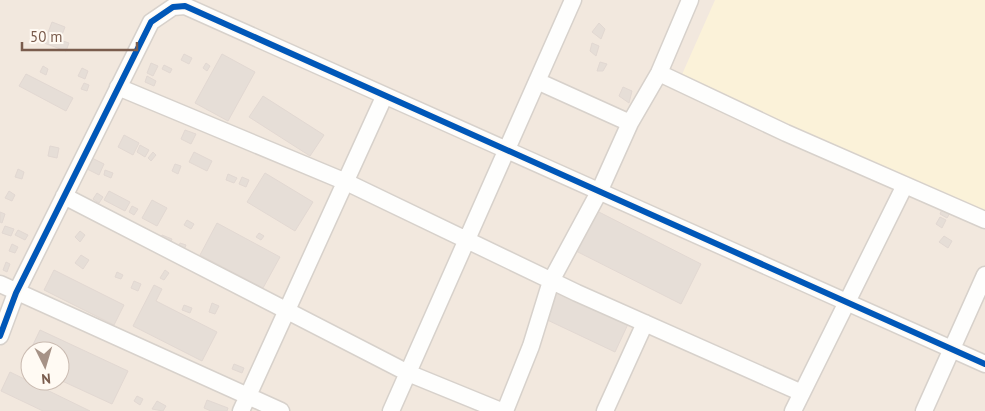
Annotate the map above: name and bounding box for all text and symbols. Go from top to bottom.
scale bar [22,20,138,52]
text: 50 m [30,27,63,46]
north arrow [20,341,70,391]
text: N [41,370,52,388]

